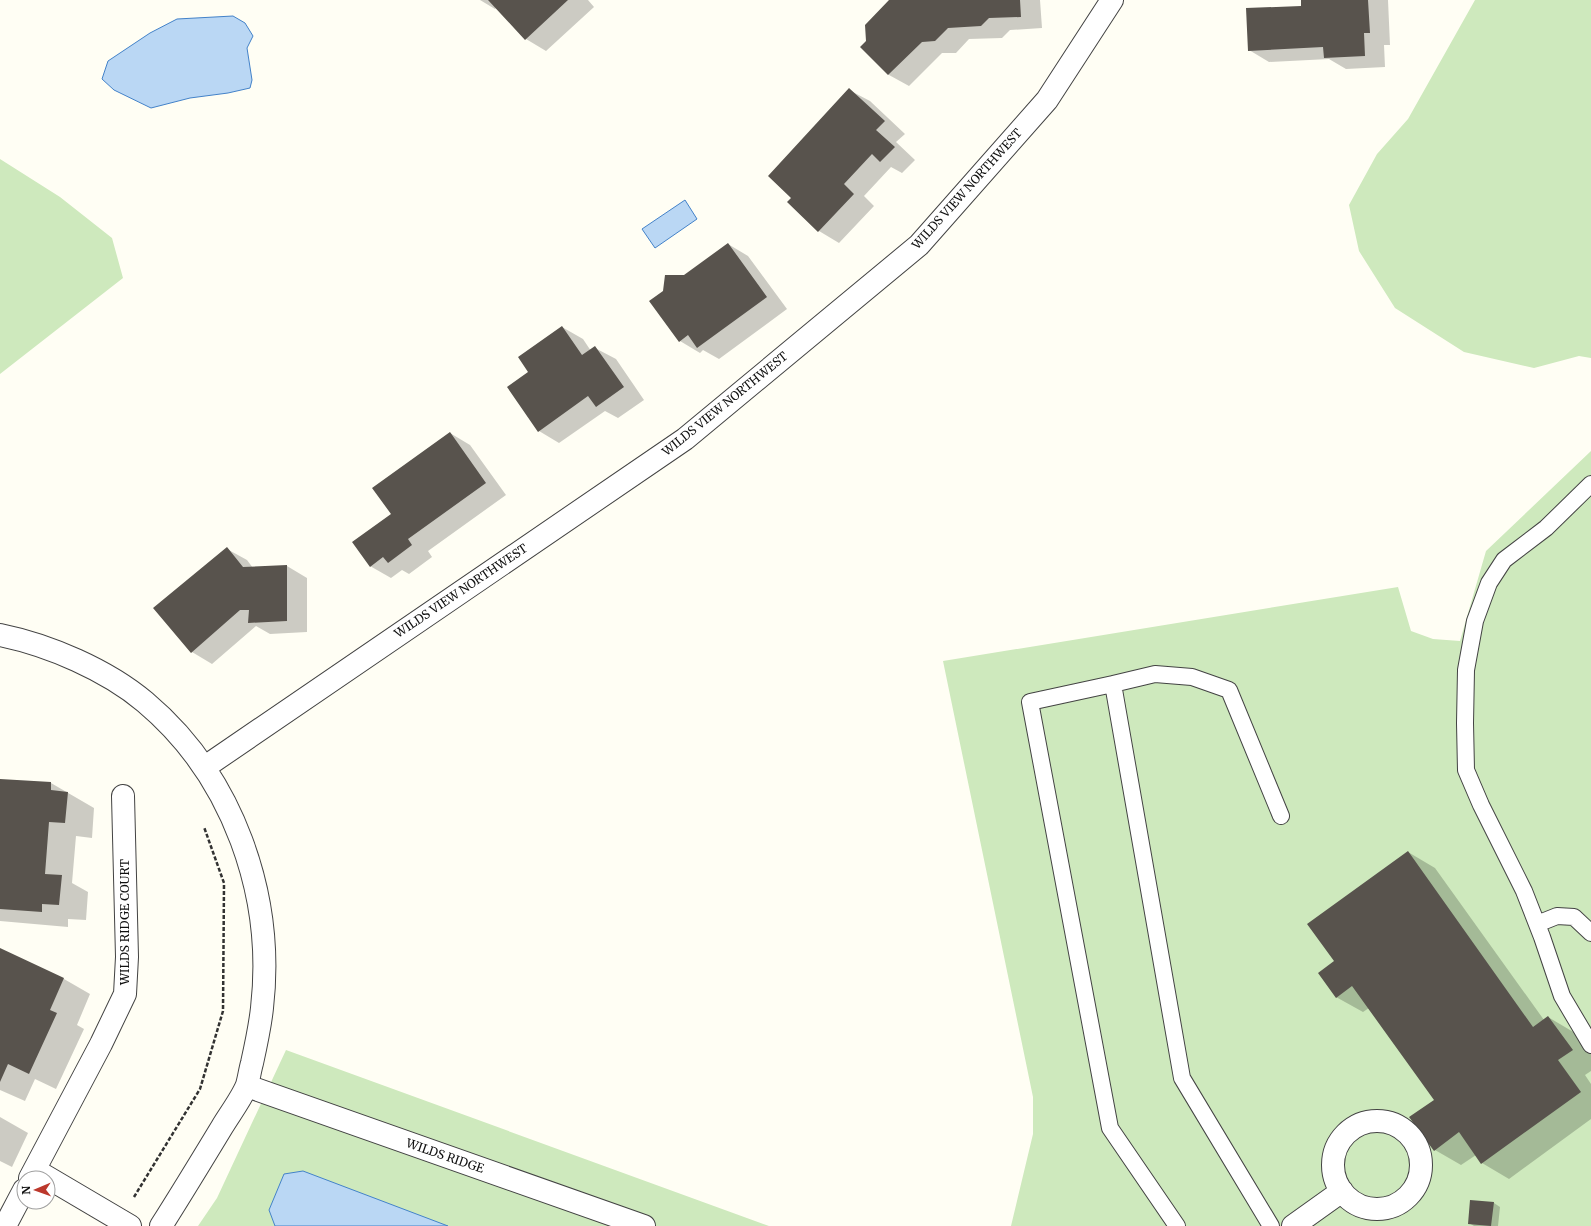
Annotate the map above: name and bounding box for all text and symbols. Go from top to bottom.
street label: WILDS VIEW NORTHWEST [908,125,1025,253]
street label: WILDS VIEW NORTHWEST [658,348,791,460]
street label: WILDS VIEW NORTHWEST [391,540,531,641]
street label: WILDS RIDGE COURT [117,858,132,986]
street label: WILDS RIDGE [403,1135,486,1176]
north arrow [16,1170,56,1210]
text: N [19,1185,33,1195]

